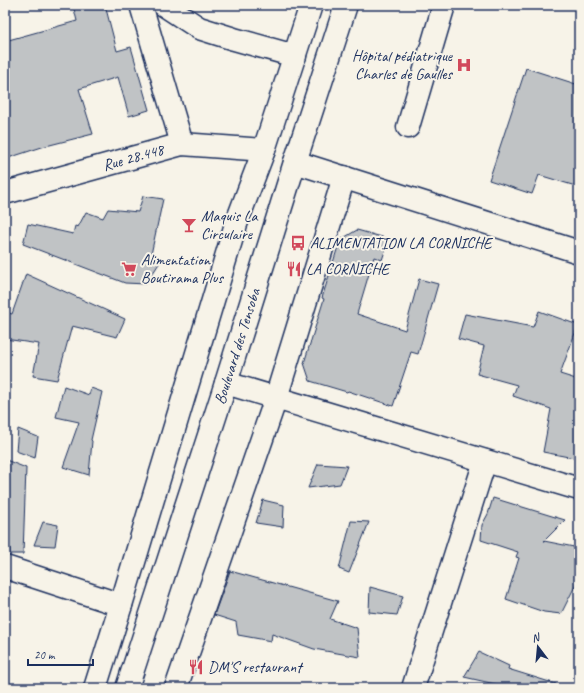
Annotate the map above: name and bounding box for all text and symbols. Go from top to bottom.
place label: Hôpital pédiatrique Charles de Gaulles [352,46,454,84]
hospital icon: Hôpital pédiatrique Charles de Gaulles [455,56,473,74]
street label: Rue 28.448 [100,139,168,175]
place label: Maquis La Circulaire [201,206,259,244]
bar icon: Maquis La Circulaire [180,216,198,234]
place label: ALIMENTATION LA CORNICHE [310,233,494,253]
bus stop icon: ALIMENTATION LA CORNICHE [289,234,307,252]
place label: Alimentation Boutirama Plus [141,250,224,288]
place label: LA CORNICHE [306,259,392,279]
supermarket icon: Alimentation Boutirama Plus [120,260,138,278]
restaurant icon: LA CORNICHE [285,260,303,278]
street label: Boulevard des Tensoba [210,285,265,407]
north arrow [518,627,558,667]
text: N [530,629,543,645]
scale bar [28,641,93,667]
text: 20 m [34,647,56,663]
place label: DM'S restaurant [208,657,304,677]
restaurant icon: DM'S restaurant [187,658,205,676]

